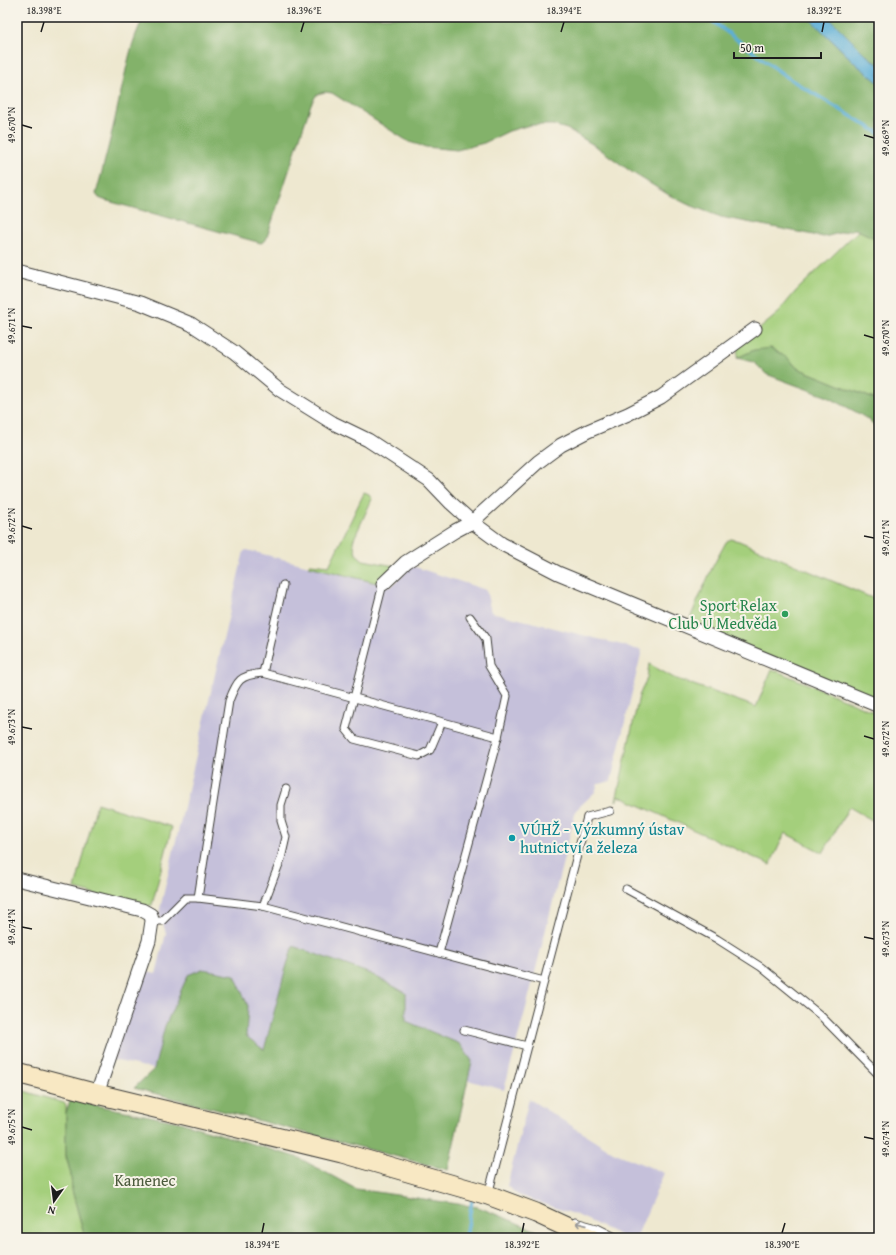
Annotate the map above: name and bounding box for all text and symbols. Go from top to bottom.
text: 18.398°E [26,3,62,18]
text: 18.396°E [286,3,322,18]
text: 18.394°E [546,3,582,18]
text: 18.392°E [806,3,842,18]
scale bar [734,34,821,60]
text: 50 m [740,39,764,56]
text: 49.670°N [4,106,19,143]
text: 49.669°N [878,119,893,156]
text: 49.671°N [4,307,19,344]
text: 49.670°N [878,319,893,356]
text: 49.672°N [4,507,19,544]
text: 49.671°N [878,519,893,556]
place label: Sport Relax Club U Medvěda [669,593,778,635]
marker: Sport Relax Club U Medvěda [780,609,790,619]
text: 49.673°N [4,708,19,745]
text: 49.672°N [878,720,893,757]
place label: VÚHŽ - Výzkumný ústav hutnictví a železa [520,817,684,859]
marker: VÚHŽ - Výzkumný ústav hutnictví a železa [507,833,517,843]
text: 49.674°N [4,908,19,945]
text: 49.673°N [878,920,893,957]
text: 49.675°N [4,1108,19,1145]
text: 49.674°N [878,1120,893,1157]
park label: Kamenec [114,1168,176,1192]
north arrow [34,1181,74,1221]
text: N [45,1202,57,1219]
one-way arrow [575,1220,588,1227]
text: 18.394°E [244,1237,280,1252]
text: 18.392°E [504,1237,540,1252]
text: 18.390°E [764,1237,800,1252]

